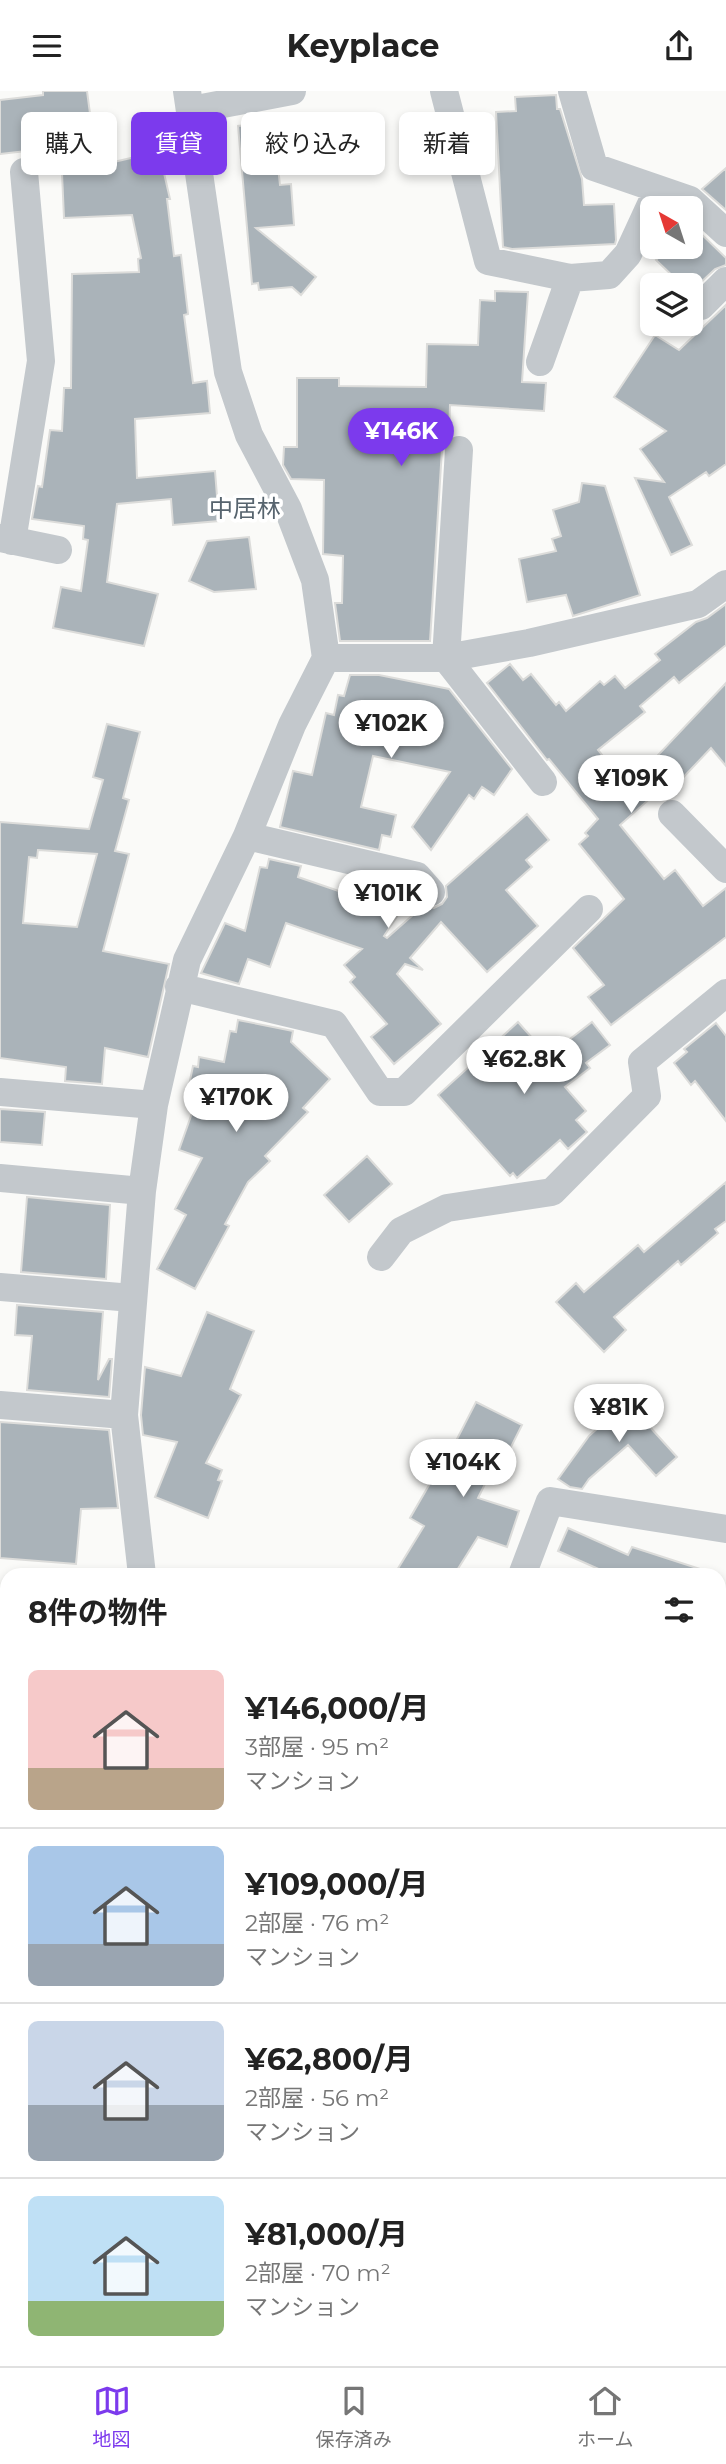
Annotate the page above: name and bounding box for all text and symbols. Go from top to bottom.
text: Keyplace [287,26,439,65]
icon: menu [28,27,66,65]
icon: share [660,27,698,65]
chip: 購入 [21,112,117,175]
chip: 賃貸 [131,112,227,175]
chip: 絞り込み [241,112,385,175]
chip: 新着 [399,112,495,175]
north arrow [640,196,704,259]
map controls [640,196,703,336]
button: layers [640,273,703,336]
pin: ¥146K [352,409,450,468]
text: ¥146K [364,417,438,445]
district label: 中居林 [209,494,281,523]
pin: ¥102K [342,701,440,760]
text: ¥102K [355,709,427,737]
pin: ¥109K [582,755,680,815]
text: ¥109K [594,764,668,792]
pin: ¥101K [339,871,437,930]
text: ¥101K [354,879,422,907]
pin: ¥62.8K [467,1037,581,1096]
text: ¥62.8K [482,1045,566,1073]
pin: ¥170K [187,1075,285,1134]
text: ¥170K [199,1083,273,1111]
pin: ¥81K [578,1385,660,1444]
text: ¥81K [590,1393,648,1421]
pin: ¥104K [414,1439,512,1499]
text: ¥104K [425,1448,501,1476]
icon: filters [660,1591,698,1629]
text: 8件の物件 [28,1594,168,1631]
text: ¥146,000/月 [245,1690,430,1727]
icon: home [84,1698,168,1782]
text: 3部屋 · 95 m² [245,1733,389,1761]
text: マンション [245,1767,360,1795]
text: ¥109,000/月 [245,1866,429,1903]
icon: home [84,1874,168,1958]
text: 2部屋 · 76 m² [245,1909,389,1937]
text: マンション [245,1943,360,1971]
text: ¥62,800/月 [245,2041,414,2078]
icon: home [84,2049,168,2133]
text: 2部屋 · 56 m² [245,2084,389,2112]
text: マンション [245,2118,360,2146]
text: ¥81,000/月 [245,2216,408,2253]
icon: home [84,2224,168,2308]
text: 2部屋 · 70 m² [245,2259,391,2287]
text: マンション [245,2293,360,2321]
tab: 地図 [93,2382,131,2451]
tab: 保存済み [316,2382,392,2451]
tab: ホーム [577,2382,633,2451]

